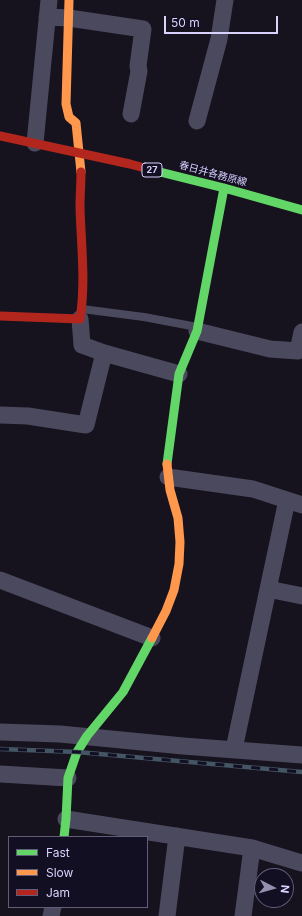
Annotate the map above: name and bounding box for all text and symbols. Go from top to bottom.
scale bar [166,8,280,34]
text: 50 m [171,15,200,30]
street label: 春日井各務原線 [178,159,248,189]
road number: 27 [142,163,162,177]
legend [8,836,148,908]
text: Fast [46,845,70,860]
text: Slow [46,865,73,880]
north arrow [254,868,294,908]
text: N [278,884,292,894]
text: Jam [46,885,70,900]

